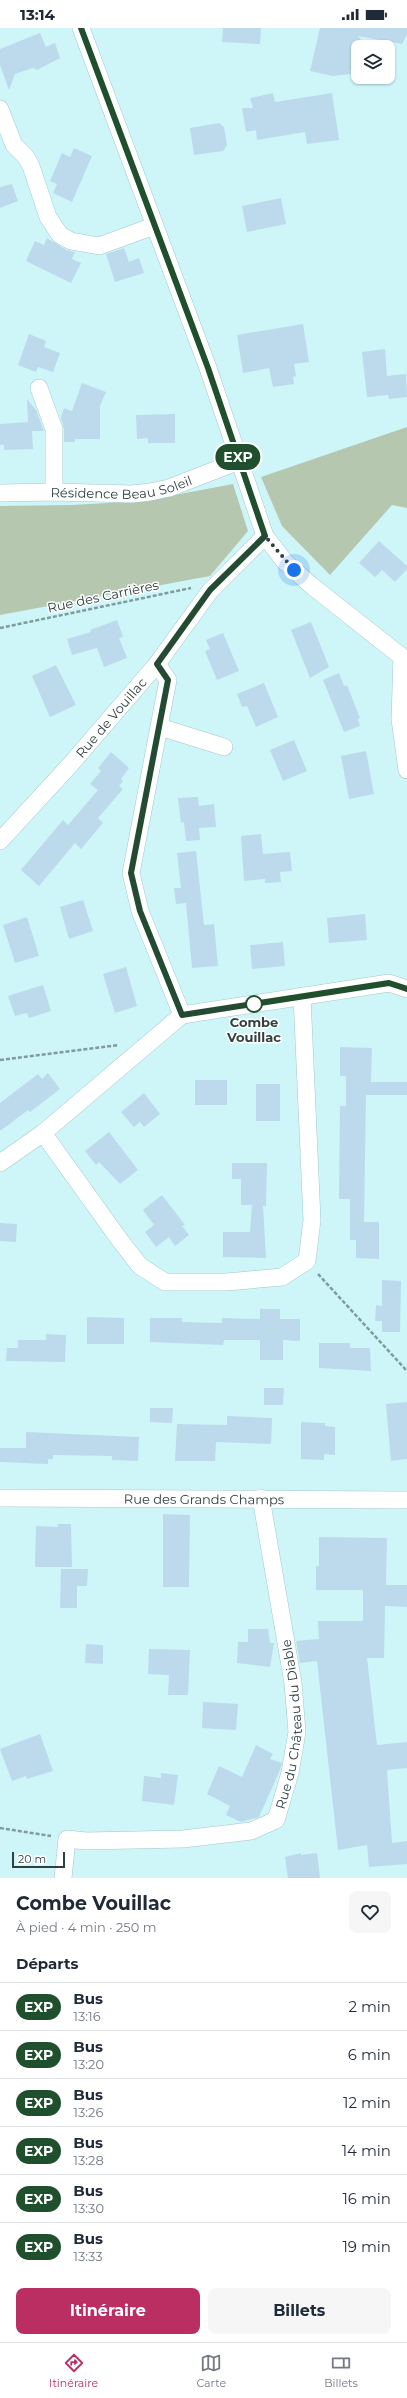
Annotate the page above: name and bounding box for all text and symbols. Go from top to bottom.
text: 13:14 [20,5,55,24]
map controls [351,40,395,84]
button: layers [351,40,395,84]
line badge: EXP [215,444,261,470]
text: EXP [223,448,253,466]
street label: Résidence Beau Soleil [50,472,194,502]
your location [284,560,304,580]
street label: Rue des Carrières [46,576,160,616]
street label: Rue de Vouillac [72,674,150,761]
marker: Combe Vouillac [245,995,263,1013]
place label: Combe Vouillac [226,1014,281,1045]
street label: Rue des Grands Champs [124,1491,284,1507]
street label: Rue du Château du Diable [272,1638,305,1811]
scale bar [12,1850,65,1869]
text: 20 m [18,1852,46,1866]
button: heart [349,1891,391,1933]
text: Combe Vouillac [16,1892,171,1915]
text: À pied · 4 min · 250 m [16,1919,157,1935]
text: Départs [16,1954,79,1973]
text: Bus [73,1989,103,2008]
text: 2 min [348,1997,391,2016]
text: EXP [24,1998,53,2016]
text: 13:16 [73,2008,101,2024]
text: Bus [73,2037,103,2056]
text: 6 min [348,2045,391,2064]
text: EXP [24,2046,53,2064]
text: 13:20 [73,2056,104,2072]
text: Bus [73,2085,103,2104]
text: 12 min [343,2093,391,2112]
text: EXP [24,2094,53,2112]
text: 13:26 [73,2104,103,2120]
text: Bus [73,2133,103,2152]
text: 14 min [342,2141,391,2160]
text: EXP [24,2142,53,2160]
text: 13:28 [73,2152,104,2168]
text: Bus [73,2181,103,2200]
text: 16 min [342,2189,391,2208]
text: EXP [24,2190,53,2208]
text: 13:30 [73,2200,104,2216]
text: Bus [73,2229,103,2248]
text: 19 min [342,2237,391,2256]
text: EXP [24,2238,53,2256]
text: 13:33 [73,2248,103,2264]
button: Itinéraire [16,2288,200,2334]
button: Billets [208,2288,391,2334]
tab: Itinéraire [49,2352,98,2390]
tab: Carte [196,2352,226,2390]
tab: Billets [324,2352,358,2390]

